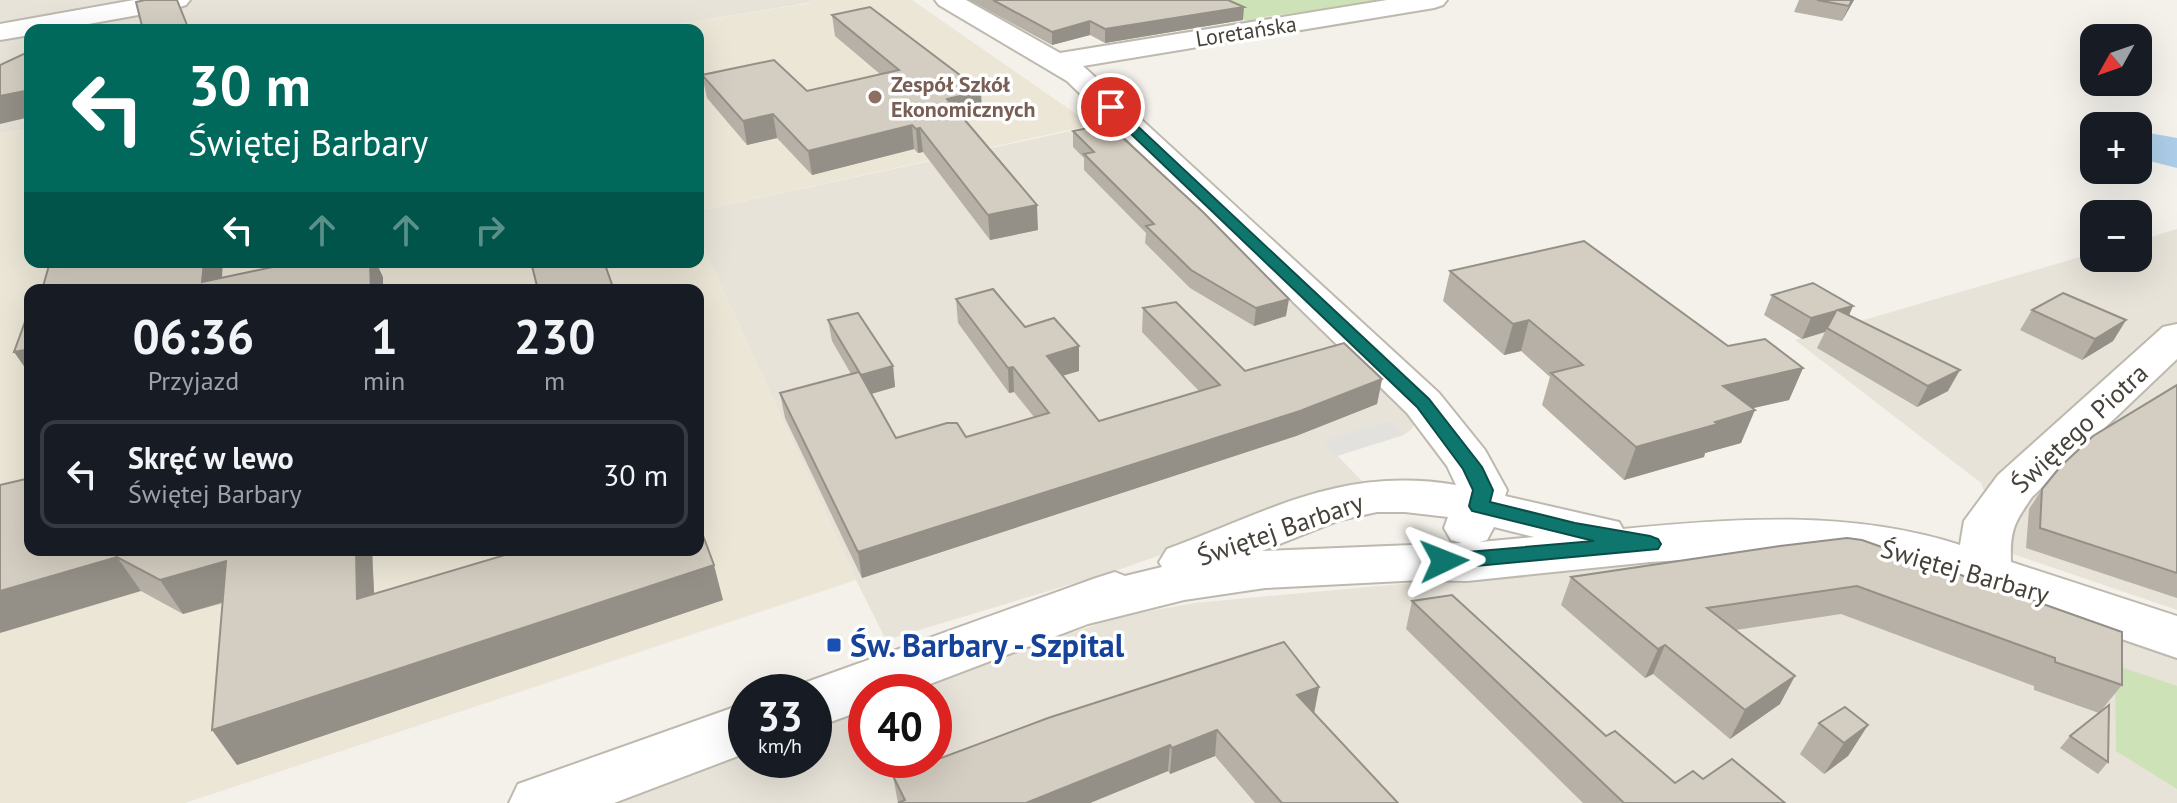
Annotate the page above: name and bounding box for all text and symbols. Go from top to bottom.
street label: Loretańska [1194,9,1298,53]
north arrow [2080,24,2152,96]
map controls [2080,24,2152,272]
text: 30 m [188,49,311,121]
icon: left [56,56,160,160]
place label: Zespół Szkół Ekonomicznych [891,70,1036,123]
pin [1077,73,1145,141]
icon: arrive [1089,85,1133,129]
marker: Zespół Szkół Ekonomicznych [866,88,884,106]
button: + [2080,112,2152,184]
text: Świętej Barbary [188,119,428,166]
button: − [2080,200,2152,272]
icon: left [216,208,260,252]
icon: ahead [300,208,344,252]
icon: ahead [384,208,428,252]
icon: right [468,208,512,252]
text: 06:36 [133,305,254,367]
text: 1 [370,305,398,367]
text: 230 [514,305,595,367]
street label: Świętego Piotra [2004,356,2154,500]
text: Przyjazd [148,364,239,397]
text: min [363,364,405,397]
text: m [544,364,565,397]
text: Skręć w lewo [128,438,294,477]
icon: left [60,452,104,496]
text: 30 m [603,455,668,494]
text: Świętej Barbary [128,477,302,510]
street label: Świętej Barbary [1193,485,1367,573]
position arrow [1402,519,1486,603]
street label: Świętej Barbary [1877,531,2053,611]
place label: Św. Barbary - Szpital [850,624,1125,666]
marker: Św. Barbary - Szpital [825,636,843,654]
speed limit sign: 40 [848,674,952,778]
text: 33 [757,690,803,742]
text: km/h [758,733,802,759]

